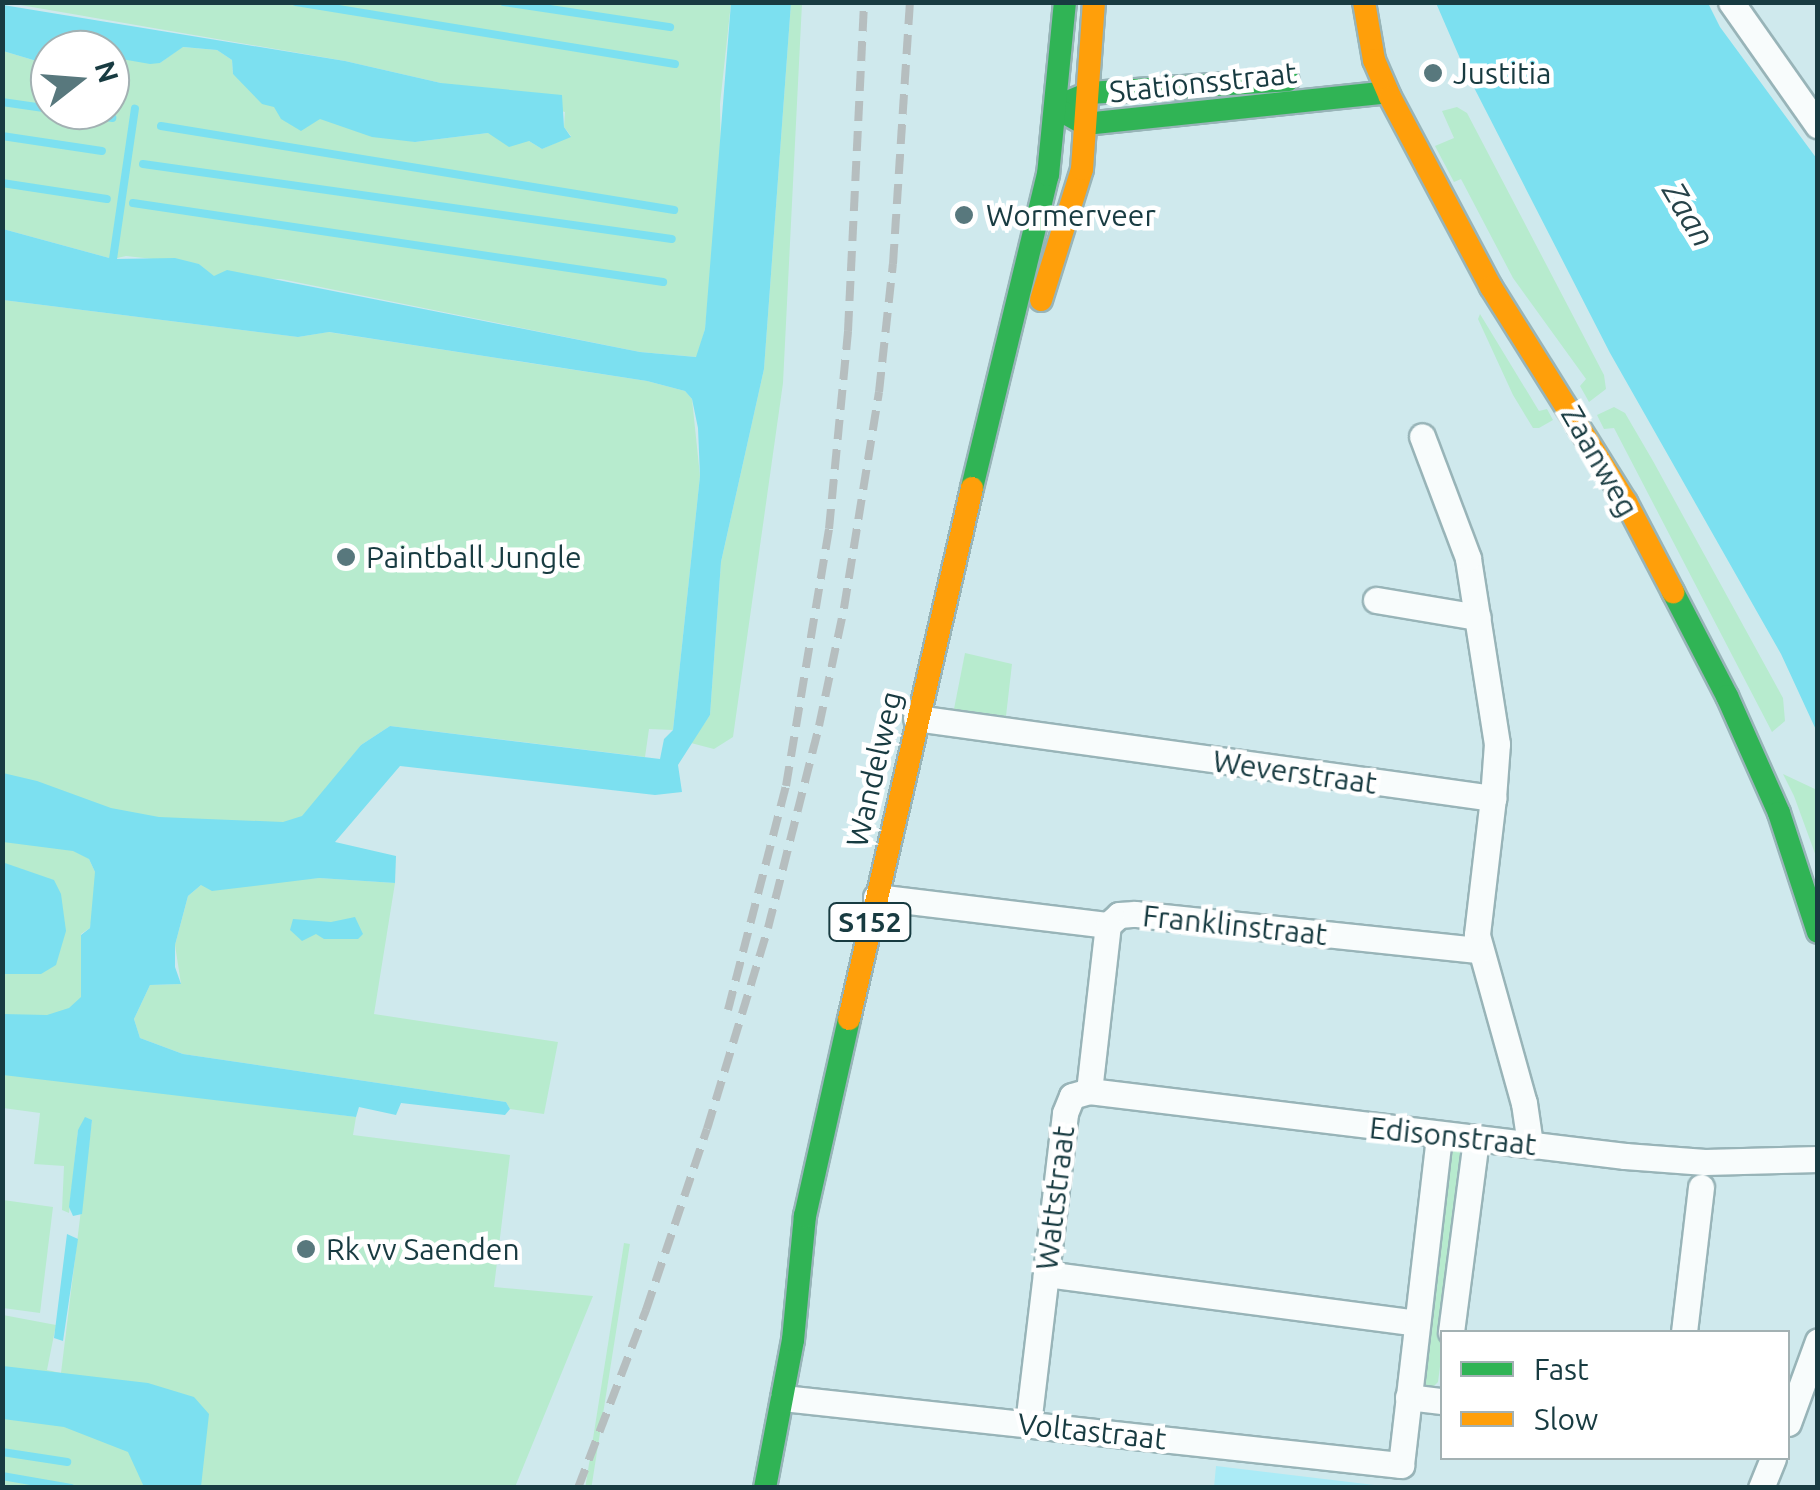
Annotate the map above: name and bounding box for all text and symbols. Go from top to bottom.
north arrow [30,30,130,130]
street label: Stationsstraat [1107,54,1299,110]
place label: Justitia [1453,55,1551,91]
text: N [89,57,125,86]
marker: Justitia [1422,62,1444,84]
water label: Zaan [1655,174,1723,254]
place label: Wormerveer [986,197,1156,233]
marker: Wormerveer [951,202,977,228]
street label: Zaanweg [1554,399,1646,523]
place label: Paintball Jungle [366,539,582,575]
marker: Paintball Jungle [335,546,357,568]
street label: Wandelweg [839,688,909,850]
street label: Weverstraat [1211,743,1379,801]
street label: Franklinstraat [1141,897,1329,953]
road number: S152 [828,899,912,945]
street label: Edisonstraat [1368,1109,1538,1163]
street label: Wattstraat [1028,1124,1082,1272]
place label: Rk vv Saenden [326,1231,520,1267]
marker: Rk vv Saenden [295,1238,317,1260]
legend [1440,1330,1790,1460]
text: Fast [1534,1352,1589,1386]
text: Slow [1534,1402,1598,1436]
street label: Voltastraat [1016,1405,1168,1457]

